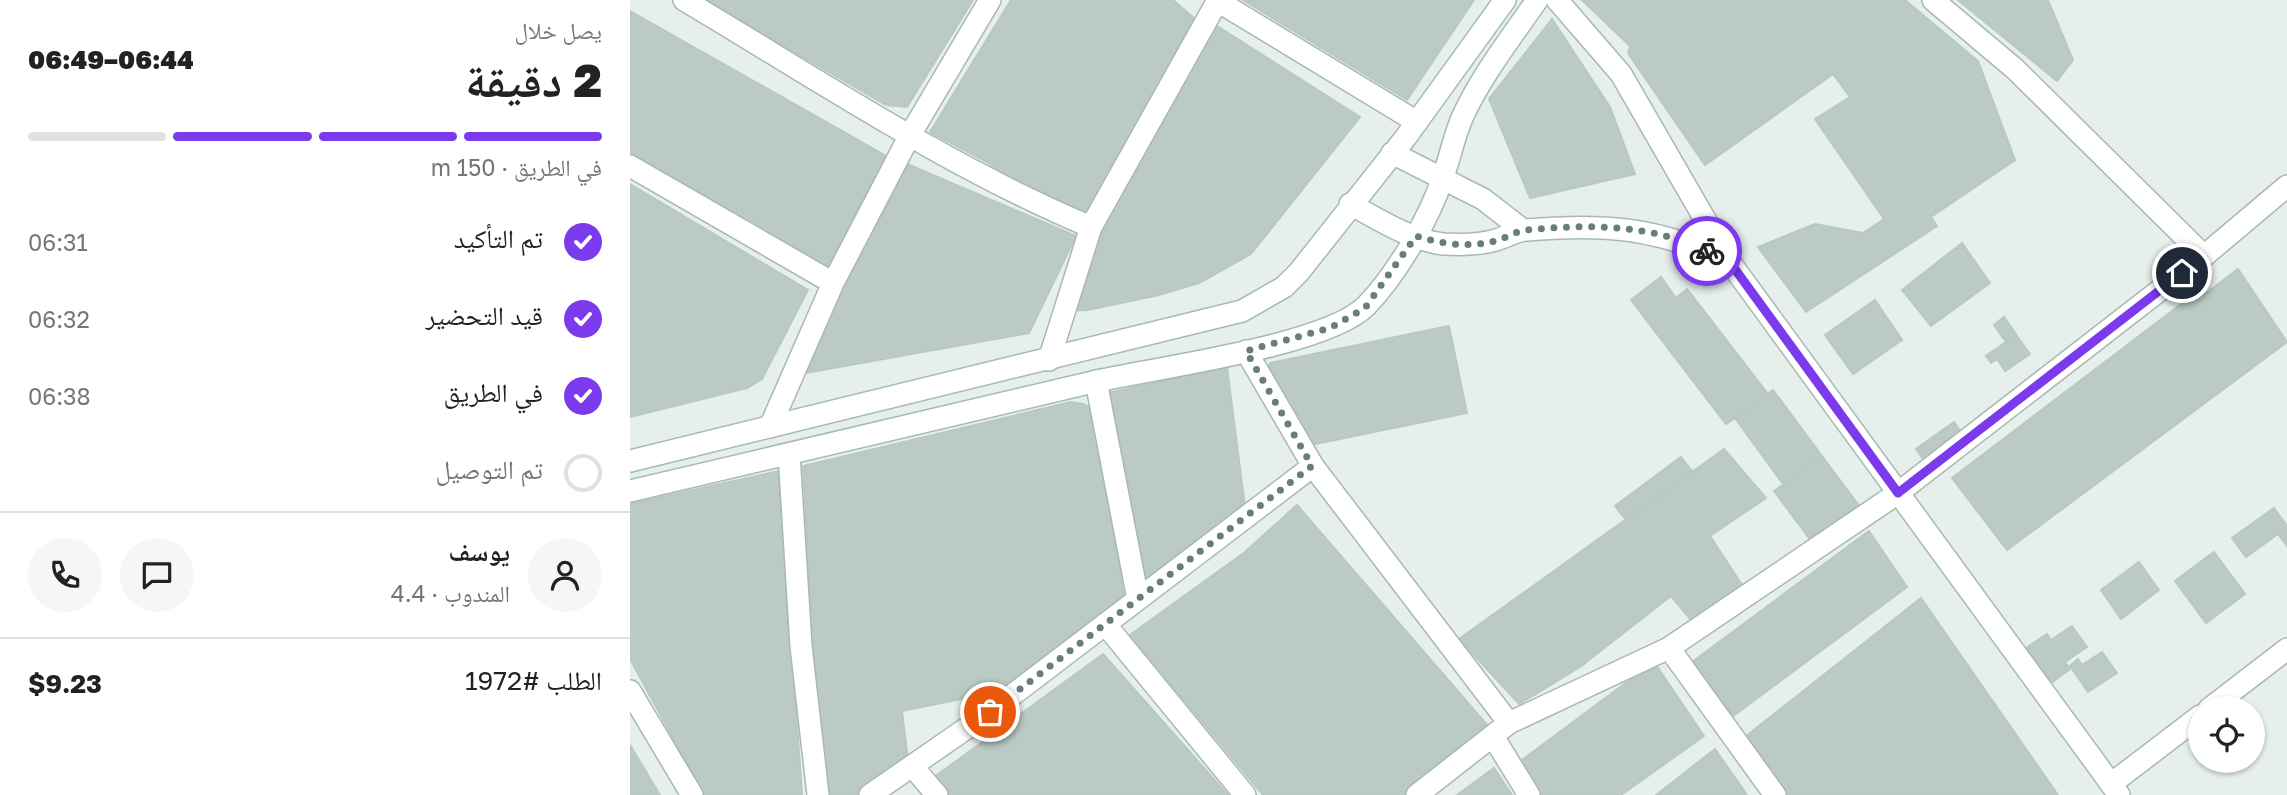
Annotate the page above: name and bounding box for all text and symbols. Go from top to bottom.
text: يصل خلال [515,16,602,44]
text: 06:44–06:49 [28,44,194,75]
text: 2 دقيقة [465,52,602,107]
text: في الطريق · 150 m [431,153,602,181]
courier [1672,216,1742,286]
text: تم التأكيد [454,223,543,254]
icon: check [564,223,602,261]
text: 06:31 [28,228,88,256]
icon: bike [1688,232,1726,270]
pin [2152,243,2212,303]
icon: home [2163,254,2201,292]
text: قيد التحضير [425,300,543,331]
icon: check [564,300,602,338]
text: 06:32 [28,305,90,333]
text: في الطريق [444,377,543,408]
icon: check [564,377,602,415]
text: 06:38 [28,382,91,410]
text: تم التوصيل [435,454,543,485]
text: يوسف [449,536,510,567]
button: phone [28,538,102,612]
button: chat [120,538,194,612]
button: person [528,538,602,612]
text: المندوب · 4.4 [391,579,510,607]
text: الطلب #1972 [465,665,602,696]
text: $9.23 [28,668,102,699]
pin [960,682,1020,742]
icon: bag [971,693,1009,731]
map controls [2188,696,2265,773]
button: locate [2188,696,2265,773]

